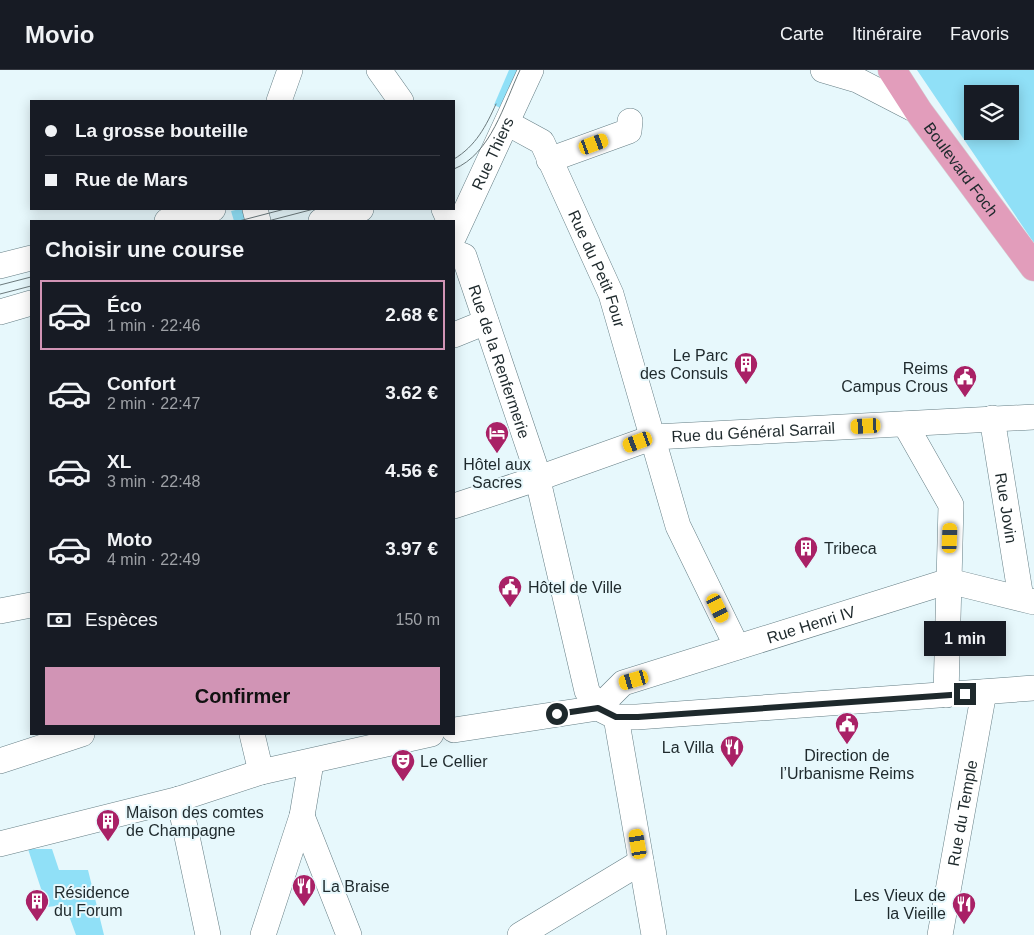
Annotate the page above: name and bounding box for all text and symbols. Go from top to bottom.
text: Movio [25,21,94,48]
text: Carte [780,24,824,44]
text: Itinéraire [852,24,922,44]
text: Favoris [950,24,1009,44]
map controls [964,85,1019,140]
button: layers [964,85,1019,140]
street label: Rue Thiers [469,115,517,193]
street label: Boulevard Foch [921,119,1001,219]
text: La grosse bouteille [75,120,248,141]
car [577,132,610,156]
text: Rue de Mars [75,169,188,190]
street label: Rue du Petit Four [565,207,628,330]
text: Choisir une course [45,237,244,262]
street label: Rue de la Renfermerie [465,283,533,441]
icon: car [47,293,92,338]
text: Éco [107,295,142,316]
text: 2.68 € [385,304,438,325]
text: 1 min · 22:46 [107,317,200,334]
place label: Le Parc des Consuls [640,347,728,382]
building icon: Le Parc des Consuls [733,351,759,385]
place label: Reims Campus Crous [841,360,948,395]
public building icon: Reims Campus Crous [952,364,978,398]
icon: car [47,371,92,416]
text: Confort [107,373,176,394]
text: 3.62 € [385,382,438,403]
text: 2 min · 22:47 [107,395,200,412]
car [850,418,881,434]
street label: Rue du Général Sarrail [671,419,836,445]
hotel icon: Hôtel aux Sacres [484,420,510,454]
car [621,430,654,454]
icon: car [47,449,92,494]
text: XL [107,451,131,472]
place label: Hôtel aux Sacres [463,456,531,491]
text: 4.56 € [385,460,438,481]
street label: Rue Jovin [992,471,1020,544]
text: 3 min · 22:48 [107,473,200,490]
car [941,523,958,553]
icon: car [47,527,92,572]
text: Moto [107,529,152,550]
building icon: Tribeca [793,535,819,569]
text: 3.97 € [385,538,438,559]
place label: Tribeca [824,540,877,557]
text: 4 min · 22:49 [107,551,200,568]
public building icon: Hôtel de Ville [497,574,523,608]
place label: Hôtel de Ville [528,579,622,596]
car [704,591,731,625]
street label: Rue Henri IV [765,603,858,646]
icon: cash [45,606,73,634]
text: Espèces [85,609,158,630]
text: 150 m [396,611,440,628]
callout: 1 min [924,622,1006,656]
text: 1 min [944,630,986,647]
button: Confirmer [45,667,440,725]
car [617,669,650,691]
route end [954,683,976,705]
route start [546,703,568,725]
public building icon: Direction de l’Urbanisme Reims [834,711,860,745]
restaurant icon: La Villa [719,734,745,768]
place label: La Villa [662,739,714,756]
place label: Direction de l’Urbanisme Reims [780,747,914,782]
theatre icon: Le Cellier [390,748,416,782]
place label: Le Cellier [420,753,488,770]
street label: Rue du Temple [945,759,981,867]
place label: Maison des comtes de Champagne [126,804,264,839]
building icon: Maison des comtes de Champagne [95,808,121,842]
car [628,828,647,860]
restaurant icon: La Braise [291,873,317,907]
place label: La Braise [322,878,390,895]
place label: Résidence du Forum [54,884,130,919]
place label: Les Vieux de la Vieille [854,887,946,922]
building icon: Résidence du Forum [24,888,50,922]
restaurant icon: Les Vieux de la Vieille [951,891,977,925]

